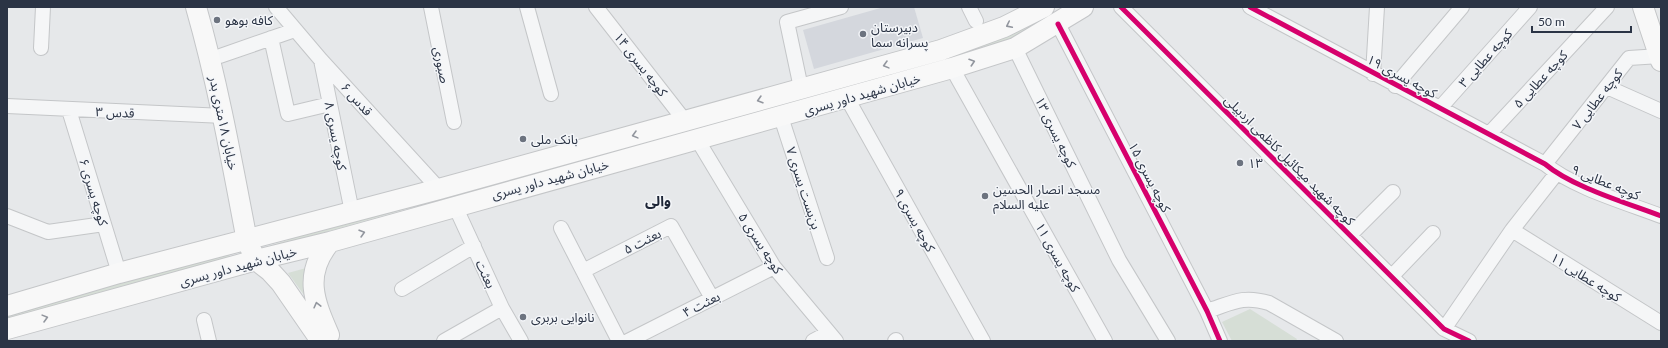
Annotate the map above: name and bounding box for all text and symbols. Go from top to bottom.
scale bar [1532,8,1631,34]
place label: کافه بوهو [225,12,273,28]
text: 50 m [1538,14,1565,29]
marker: کافه بوهو [212,15,222,25]
place label: دبیرستان پسرانه سما [871,19,929,52]
one-way arrow [1006,20,1013,28]
street label: کوچه عطایی ۳ [1455,25,1517,92]
street label: کوچه یسری ۱۴ [609,29,671,101]
marker: دبیرستان پسرانه سما [858,29,868,39]
street label: صبوری [430,45,453,85]
street label: کوچه عطایی ۵ [1509,47,1573,112]
street label: کوچه یسری ۱۹ [1363,51,1440,103]
one-way arrow [968,58,975,67]
one-way arrow [882,60,889,69]
street label: کوچه عطایی ۷ [1568,65,1628,134]
street label: خیابان شهید داور یسری [802,70,923,119]
street label: خیابان ۱۸متری بدر [205,73,242,172]
street label: قدس ۶ [337,79,376,120]
street label: کوچه شهید میکائیل کاظمی اردبیلی [1220,91,1359,230]
street label: کوچه یسری ۱۳ [1030,94,1080,172]
one-way arrow [757,95,764,104]
street label: کوچه یسری ۸ [320,100,351,173]
street label: قدس ۳ [95,103,135,122]
one-way arrow [632,130,639,139]
place label: بانک ملی [531,131,578,148]
marker: بانک ملی [518,134,528,144]
street label: کوچه یسری ۱۵ [1124,139,1175,216]
street label: بن‌بست یسری ۷ [782,145,825,232]
place label: ۱۳ [1248,155,1263,171]
street label: کوچه یسری ۶ [74,156,112,229]
street label: خیابان شهید داور یسری [490,156,611,203]
marker: ۱۳ [1235,158,1245,168]
street label: کوچه عطایی ۹ [1569,161,1643,205]
place label: مسجد انصار الحسین علیه السلام [993,181,1101,214]
street label: کوچه یسری ۹ [889,186,939,256]
marker: مسجد انصار الحسین علیه السلام [980,191,990,201]
district label: والی [645,192,671,209]
street label: کوچه یسری ۵ [734,209,787,278]
street label: کوچه یسری ۱۱ [1031,219,1084,296]
street label: بعثت ۵ [621,225,664,257]
one-way arrow [358,229,365,237]
street label: خیابان شهید داور یسری [178,243,299,290]
street label: کوچه عطایی ۱۱ [1547,249,1625,307]
street label: بعثت [473,257,499,291]
street label: بعثت ۴ [680,288,723,320]
one-way arrow [313,301,322,308]
place label: نانوایی بربری [531,309,595,326]
marker: نانوایی بربری [518,312,528,322]
one-way arrow [41,314,48,323]

